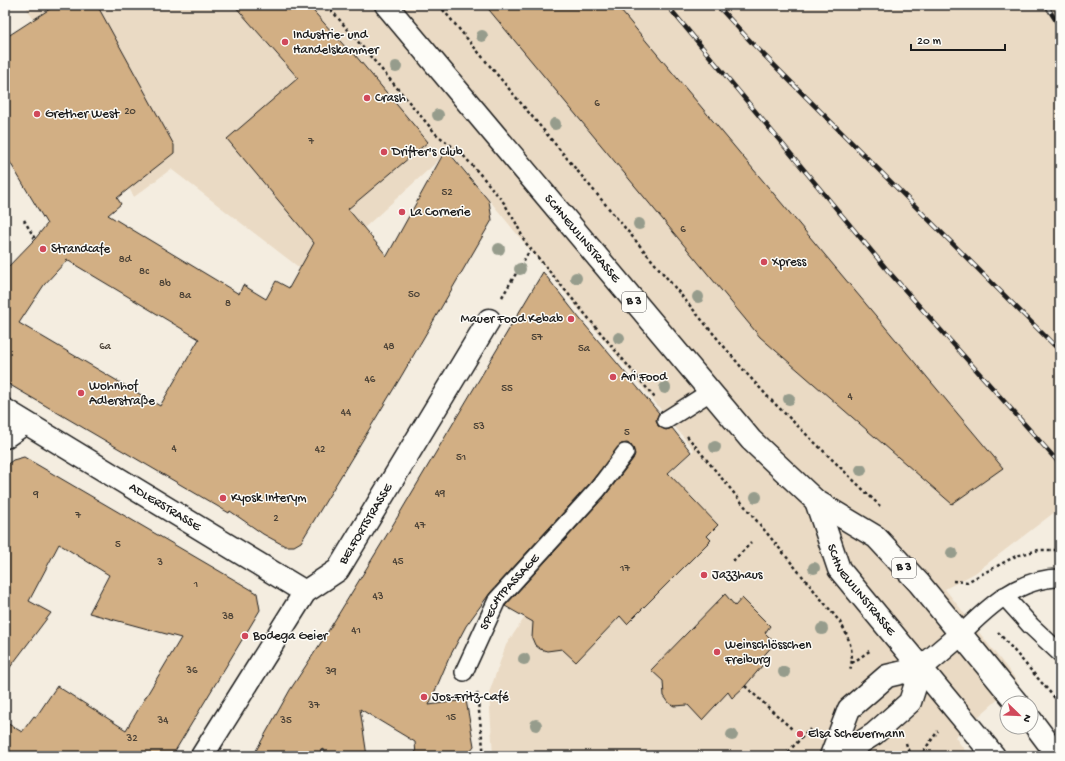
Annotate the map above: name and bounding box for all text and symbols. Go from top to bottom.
scale bar [911,26,1005,52]
place label: Industrie- und Handelskammer [293,28,380,58]
text: 20 m [917,35,942,49]
marker: Industrie- und Handelskammer [280,37,290,47]
place label: Crash [375,91,406,106]
marker: Crash [362,93,372,103]
house number: 6 [594,98,600,110]
house number: 20 [124,106,136,118]
place label: Grether West [45,107,121,122]
marker: Grether West [32,109,42,119]
house number: 7 [307,136,314,148]
place label: Drifter's Club [391,145,463,160]
marker: Drifter's Club [379,147,389,157]
house number: 52 [441,187,453,199]
street label: SCHNEWLINSTRASSE [541,192,624,286]
place label: La Cornerie [410,205,471,220]
marker: La Cornerie [397,207,407,217]
house number: 6 [680,224,686,236]
place label: Strandcafe [51,242,111,257]
marker: Strandcafe [38,244,48,254]
house number: 8d [119,254,133,266]
place label: Xpress [771,255,807,270]
marker: Xpress [759,257,769,267]
house number: 8c [139,266,150,278]
house number: 8b [159,278,171,290]
house number: 50 [408,289,420,301]
house number: 8a [179,290,192,302]
road number: B 3 [622,292,646,312]
house number: 8 [225,298,231,310]
place label: Mauer Food Kebab [461,312,563,327]
marker: Mauer Food Kebab [566,314,576,324]
house number: 57 [531,332,543,344]
house number: 6a [99,341,112,353]
house number: 48 [383,341,395,353]
house number: 5a [578,343,591,355]
place label: Ari Food [621,370,668,385]
marker: Ari Food [608,372,618,382]
house number: 46 [365,374,376,386]
place label: Wohnhof Adlerstraße [89,379,155,409]
house number: 55 [501,383,513,395]
marker: Wohnhof Adlerstraße [76,388,86,398]
house number: 4 [847,391,853,403]
house number: 44 [341,407,352,419]
house number: 53 [473,421,485,433]
house number: 5 [624,427,630,439]
house number: 4 [171,443,177,455]
house number: 42 [315,444,326,456]
house number: 51 [456,452,466,464]
street label: ADLERSTRASSE [126,479,204,535]
street label: BELFORTSTRASSE [335,480,396,568]
house number: 49 [435,488,446,500]
house number: 9 [32,489,39,501]
place label: Kyosk Interym [231,491,307,506]
marker: Kyosk Interym [218,493,228,503]
house number: 7 [74,510,81,522]
house number: 2 [273,513,279,525]
house number: 47 [415,520,426,532]
house number: 5 [115,539,121,551]
street label: SCHNEWLINSTRASSE [824,542,899,639]
street label: SPECHTPASSAGE [477,550,543,632]
house number: 45 [393,556,404,568]
house number: 3 [156,557,163,569]
road number: B 3 [892,558,916,578]
house number: 17 [619,563,630,575]
place label: Jazzhaus [712,568,764,583]
marker: Jazzhaus [699,570,709,580]
house number: 1 [193,579,198,591]
house number: 43 [373,591,384,603]
house number: 38 [221,611,234,623]
house number: 41 [351,625,361,637]
place label: Bodega Geier [252,629,329,644]
marker: Bodega Geier [240,631,250,641]
place label: Weinschlösschen Freiburg [724,638,812,668]
marker: Weinschlösschen Freiburg [712,647,722,657]
house number: 36 [185,665,198,677]
house number: 39 [324,666,337,678]
place label: Jos-Fritz-Café [432,690,509,705]
marker: Jos-Fritz-Café [419,692,429,702]
north arrow [999,695,1039,735]
house number: 37 [307,700,320,712]
house number: 15 [445,712,456,724]
text: N [1019,712,1033,724]
house number: 34 [157,715,169,727]
house number: 35 [279,715,292,727]
place label: Elsa Scheuermann [808,727,905,742]
marker: Elsa Scheuermann [795,729,805,739]
house number: 32 [125,733,138,745]

